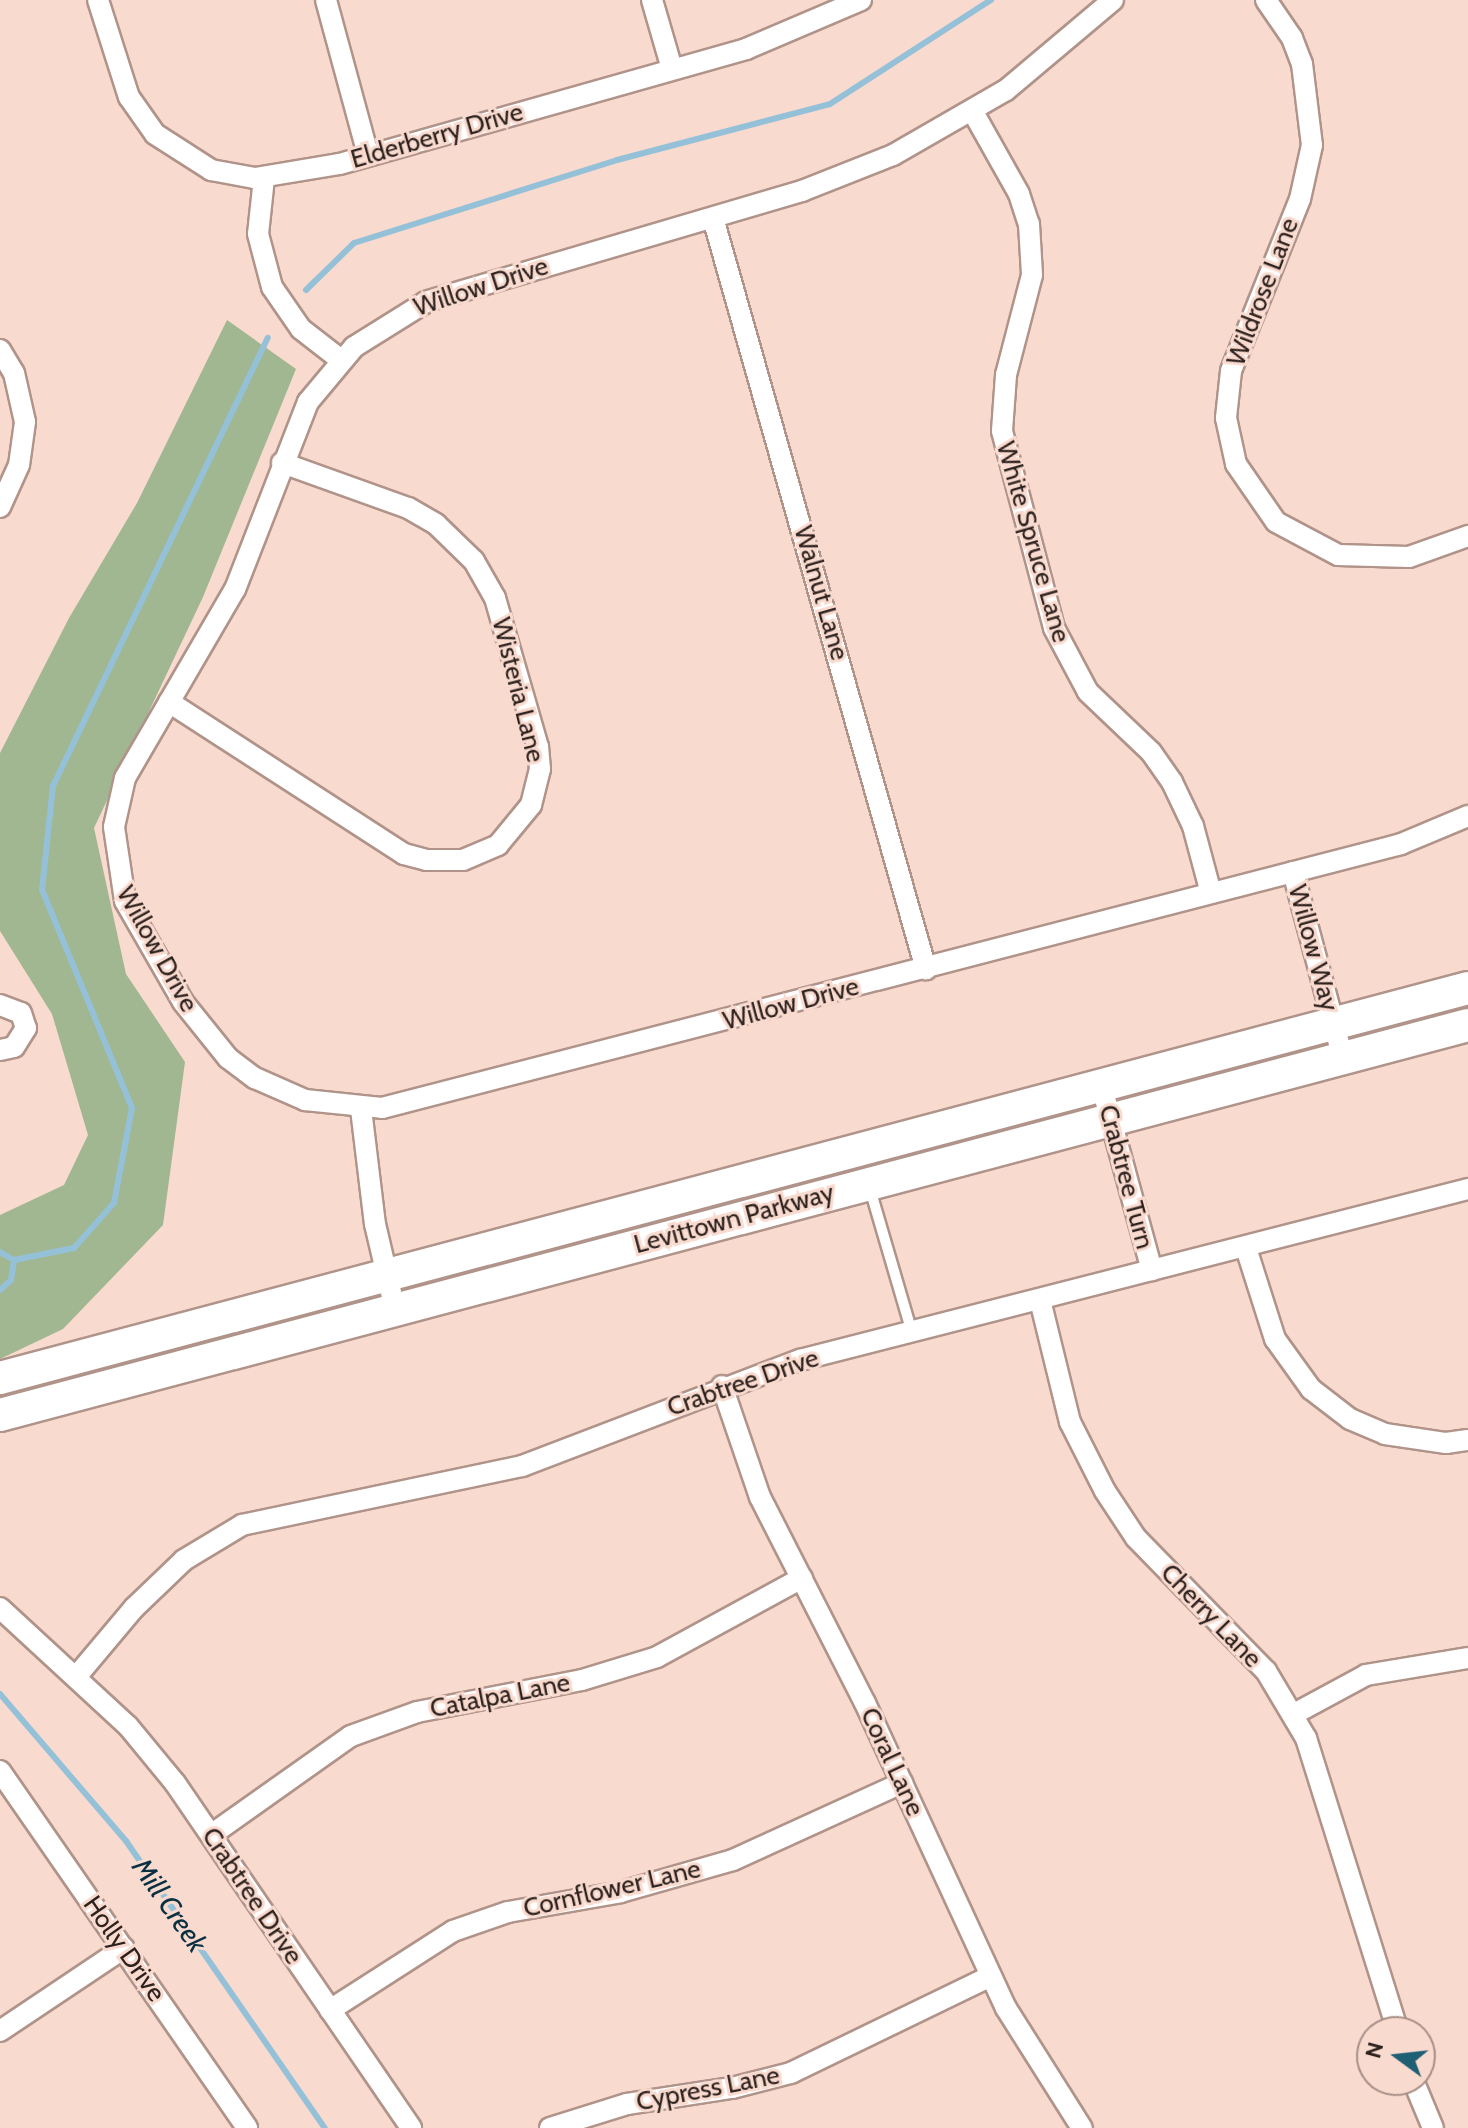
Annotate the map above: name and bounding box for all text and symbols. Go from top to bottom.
street label: Elderberry Drive [347,96,527,176]
street label: Wildrose Lane [1221,214,1305,370]
street label: Willow Drive [410,251,552,323]
street label: White Spruce Lane [989,438,1077,646]
street label: Walnut Lane [787,522,855,664]
street label: Wisteria Lane [485,614,551,766]
street label: Willow Drive [110,881,204,1017]
street label: Willow Way [1281,881,1345,1015]
street label: Willow Drive [720,971,862,1037]
street label: Crabtree Turn [1092,1102,1160,1252]
street label: Levittown Parkway [631,1177,837,1261]
street label: Crabtree Drive [663,1343,823,1423]
street label: Cherry Lane [1154,1558,1268,1674]
street label: Catalpa Lane [427,1667,573,1725]
street label: Coral Lane [853,1703,931,1821]
street label: Crabtree Drive [195,1822,309,1970]
water label: Mill Creek [125,1851,215,1959]
street label: Cornflower Lane [520,1853,704,1925]
street label: Holly Drive [76,1890,172,2008]
north arrow [1356,2016,1436,2096]
text: N [1359,2039,1389,2061]
street label: Cypress Lane [634,2060,782,2118]

